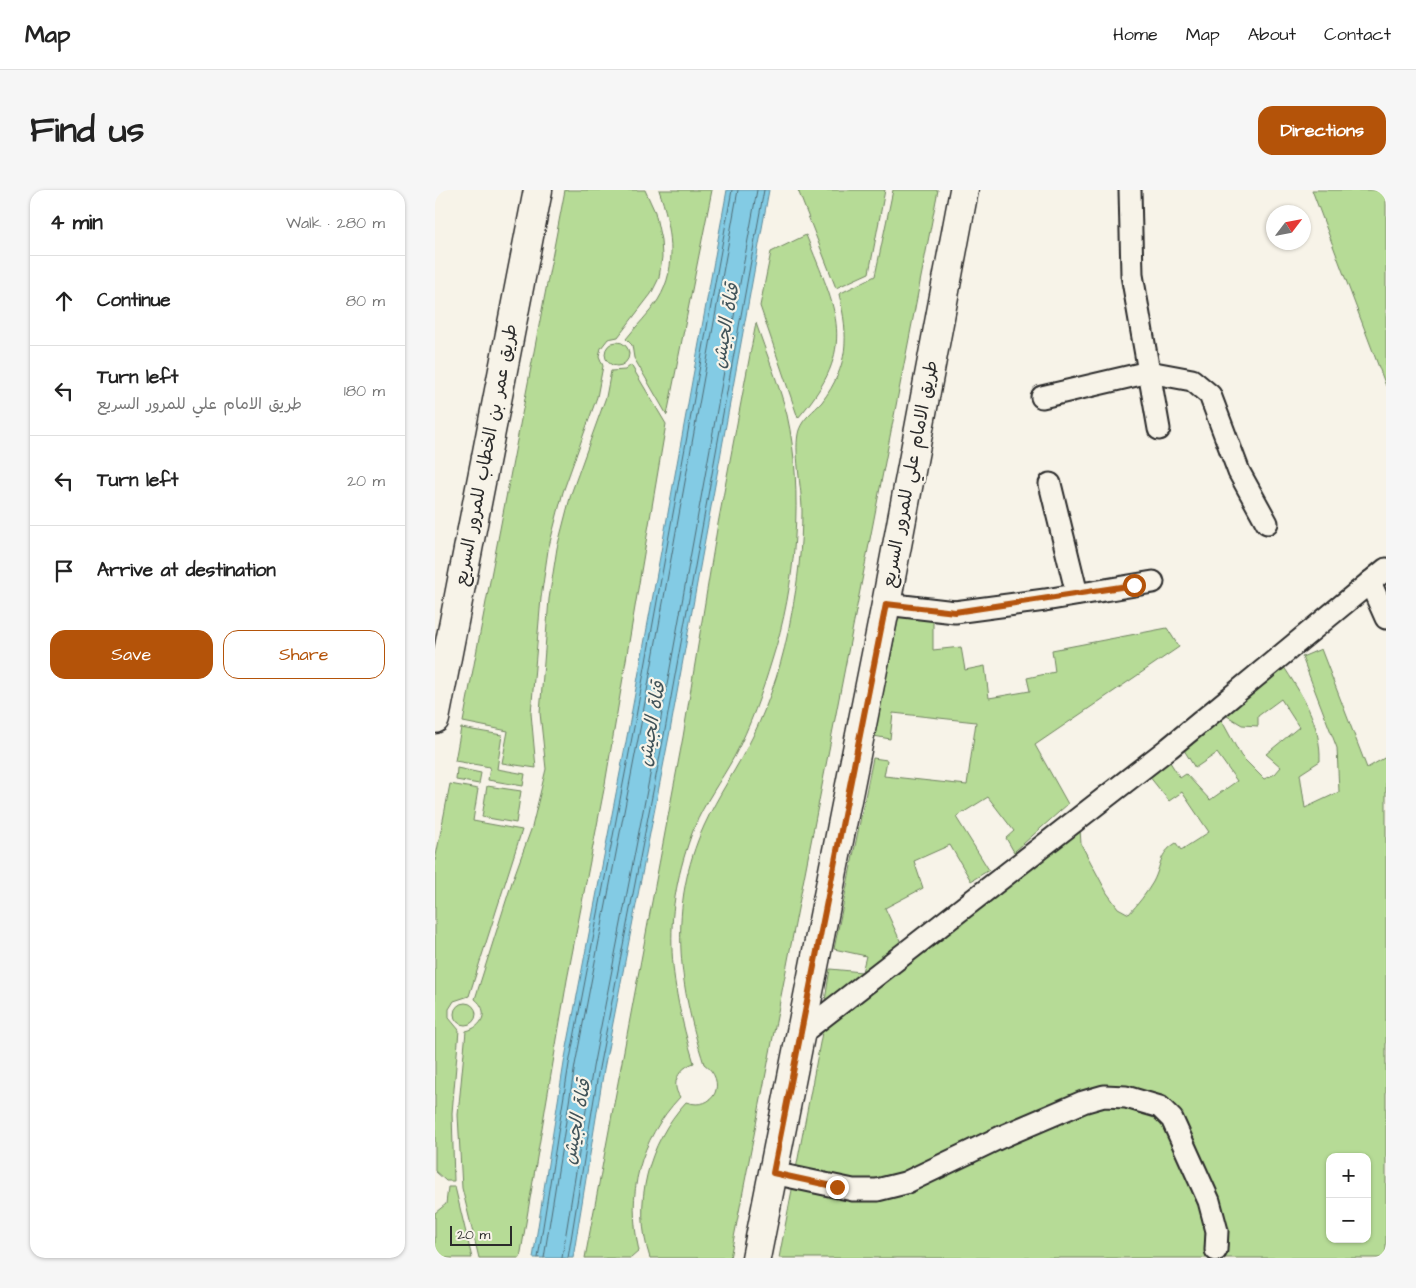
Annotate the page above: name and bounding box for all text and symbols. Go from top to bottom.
text: Map [25,18,70,52]
text: Home [1113,22,1158,47]
text: Map [1186,22,1220,47]
text: About [1248,22,1296,47]
text: Contact [1324,22,1391,47]
text: Find us [30,106,144,155]
button: Directions [1258,106,1386,155]
north arrow [1266,205,1311,250]
text: 4 min [50,208,103,237]
text: Walk · 280 m [286,212,385,234]
water label: قناة الجيش [705,279,747,371]
icon: ahead [50,287,78,315]
text: Continue [97,287,171,314]
text: 80 m [346,290,385,312]
street label: طريق عمر بن الخطاب للمرور السريع [448,322,524,588]
street label: طريق الامام علي للمرور السريع [876,358,947,590]
text: Turn left [97,364,178,391]
icon: left [50,377,78,405]
text: 180 m [344,380,385,402]
text: طريق الامام علي للمرور السريع [97,393,302,415]
icon: left [50,467,78,495]
text: Turn left [97,467,178,494]
text: 20 m [347,470,385,492]
icon: arrive [50,557,78,585]
text: Arrive at destination [97,557,276,584]
route start [1123,574,1146,597]
button: Save [50,630,213,679]
button: Share [223,630,385,679]
water label: قناة الجيش [631,677,673,769]
water label: قناة الجيش [556,1075,599,1167]
map controls [1326,1153,1371,1243]
button: + [1326,1153,1371,1198]
route end [826,1176,849,1199]
button: − [1326,1198,1371,1243]
scale bar [450,1223,513,1246]
text: 20 m [457,1225,490,1245]

